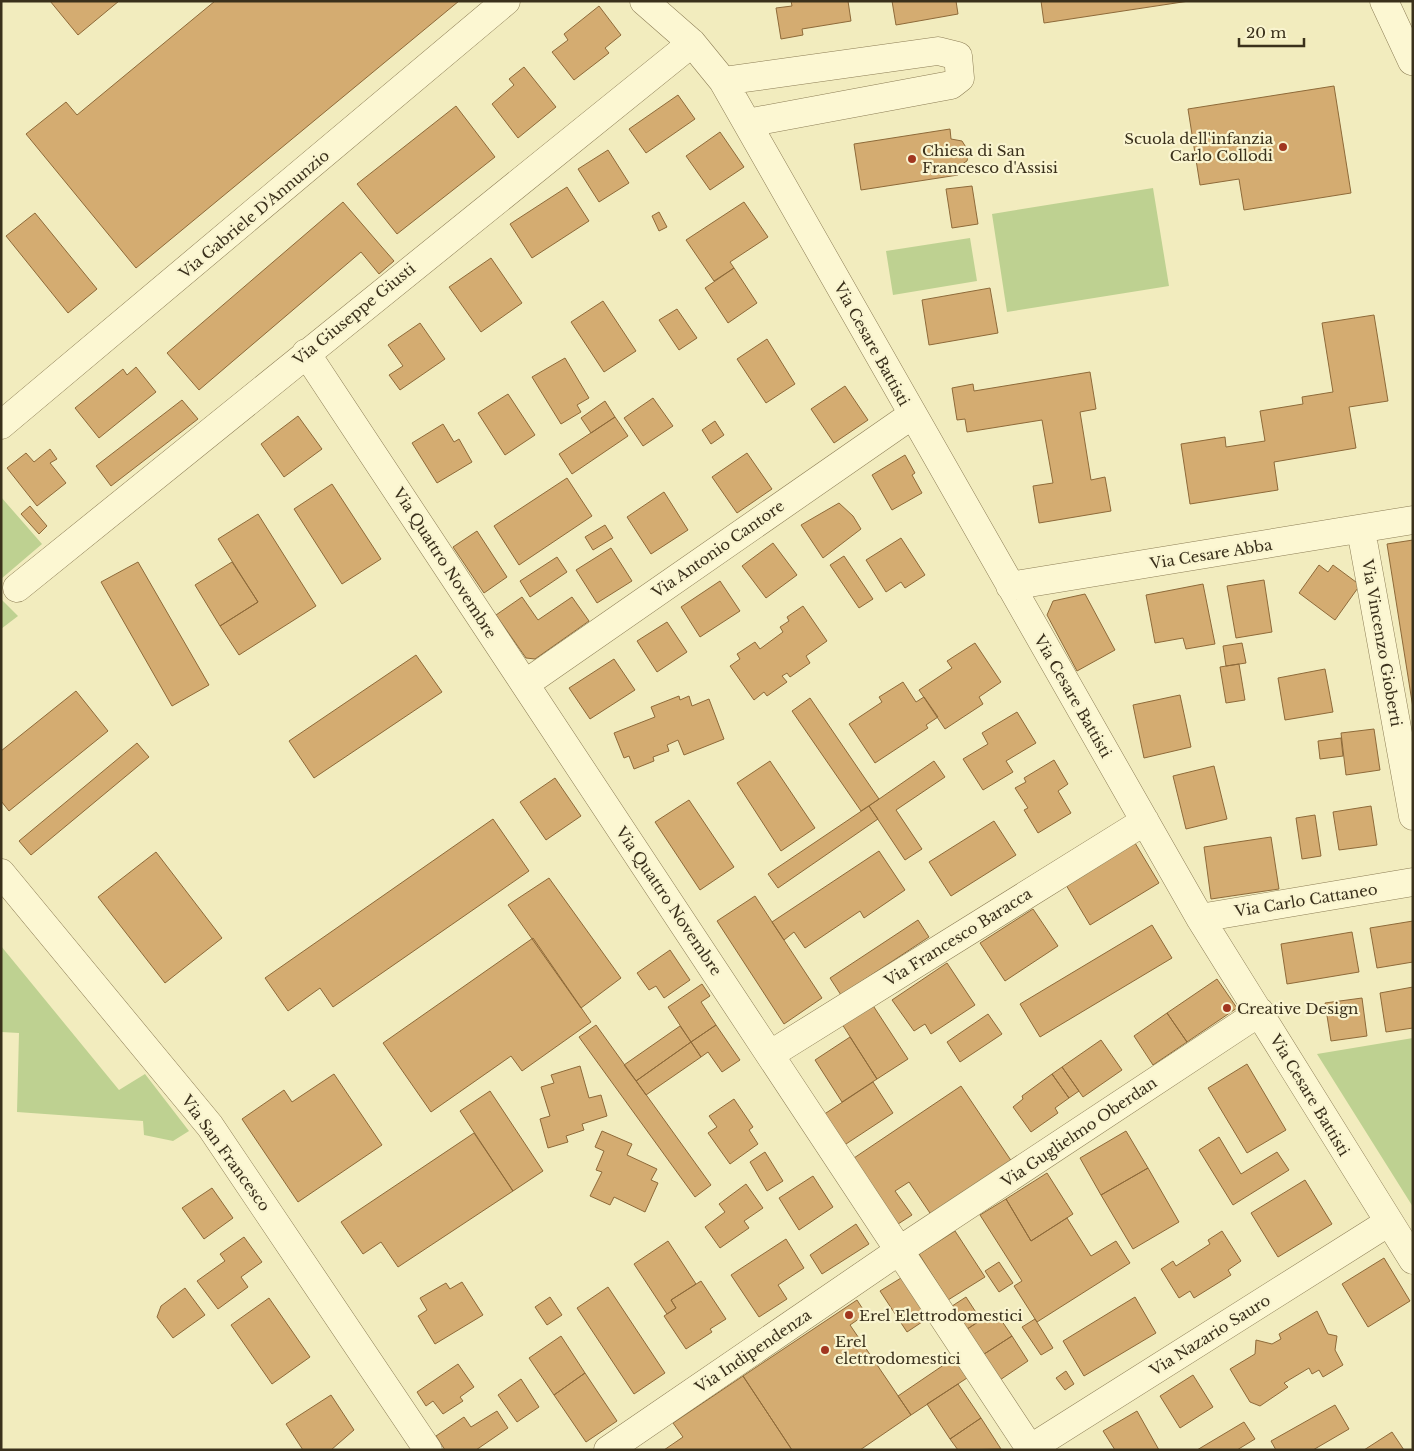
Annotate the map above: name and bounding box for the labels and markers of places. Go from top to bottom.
place label: Scuola dell'infanzia Carlo Collodi [1124,129,1274,165]
place label: Chiesa di San Francesco d'Assisi [922,141,1058,177]
marker: Scuola dell'infanzia Carlo Collodi [1277,141,1289,153]
marker: Chiesa di San Francesco d'Assisi [906,153,918,165]
place label: Creative Design [1237,999,1358,1018]
marker: Creative Design [1221,1002,1233,1014]
place label: Erel Elettrodomestici [859,1306,1023,1325]
marker: Erel Elettrodomestici [843,1309,855,1321]
place label: Erel elettrodomestici [835,1332,961,1368]
marker: Erel elettrodomestici [819,1344,831,1356]

